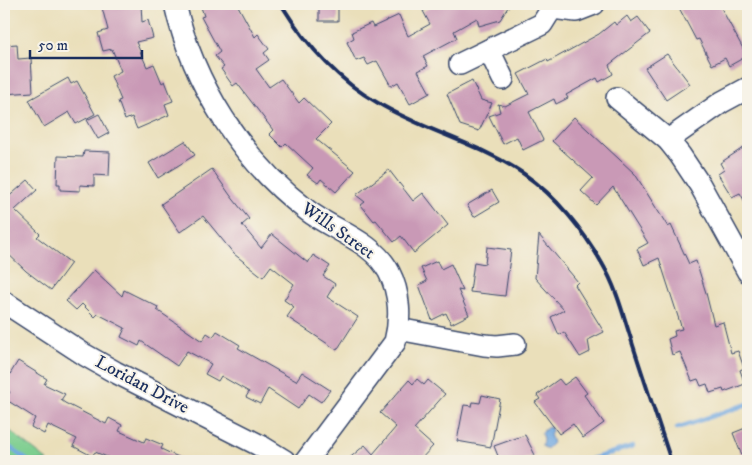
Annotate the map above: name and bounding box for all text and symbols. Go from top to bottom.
scale bar [30,28,142,60]
text: 50 m [38,36,68,55]
street label: Wills Street [296,197,379,264]
street label: Loridan Drive [91,351,193,419]

